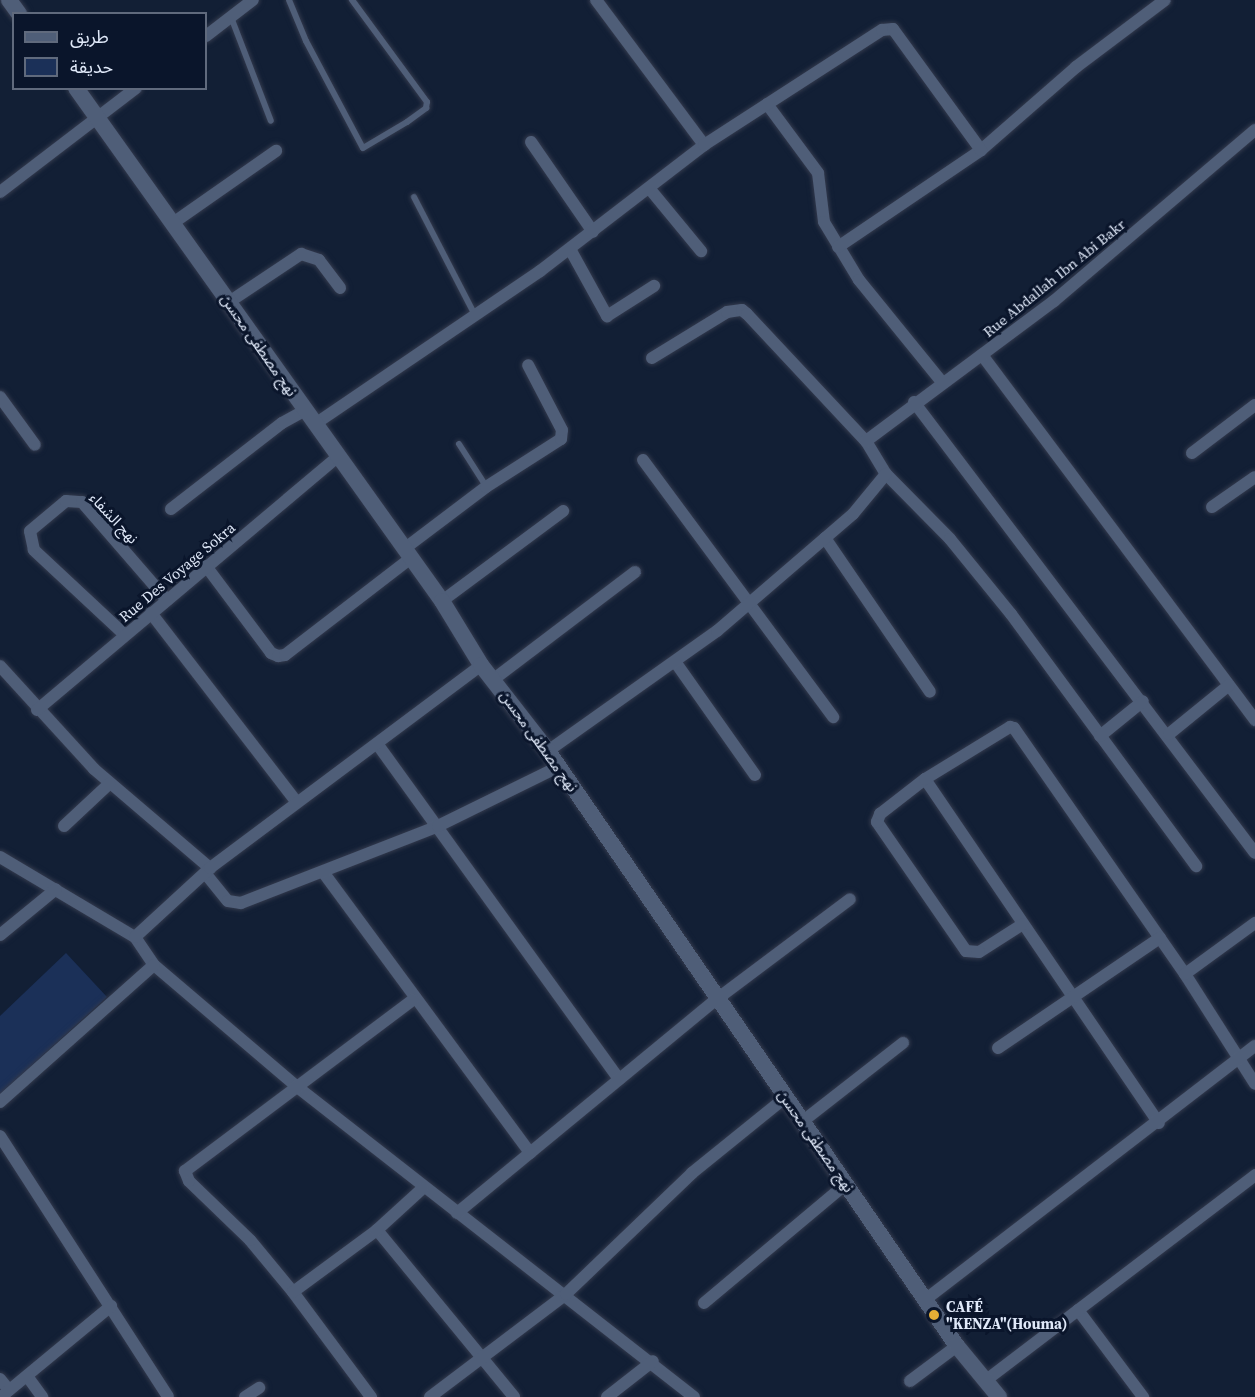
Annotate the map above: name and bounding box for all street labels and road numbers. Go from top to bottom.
street label: Rue Abdallah Ibn Abi Bakr [979,215,1129,341]
street label: نهج مصطفى محسن [217,290,301,400]
street label: نهج الشفاء [86,489,142,547]
street label: Rue Des Voyage Sokra [115,518,239,626]
street label: نهج مصطفى محسن [496,687,582,795]
street label: نهج مصطفى محسن [774,1086,858,1196]

